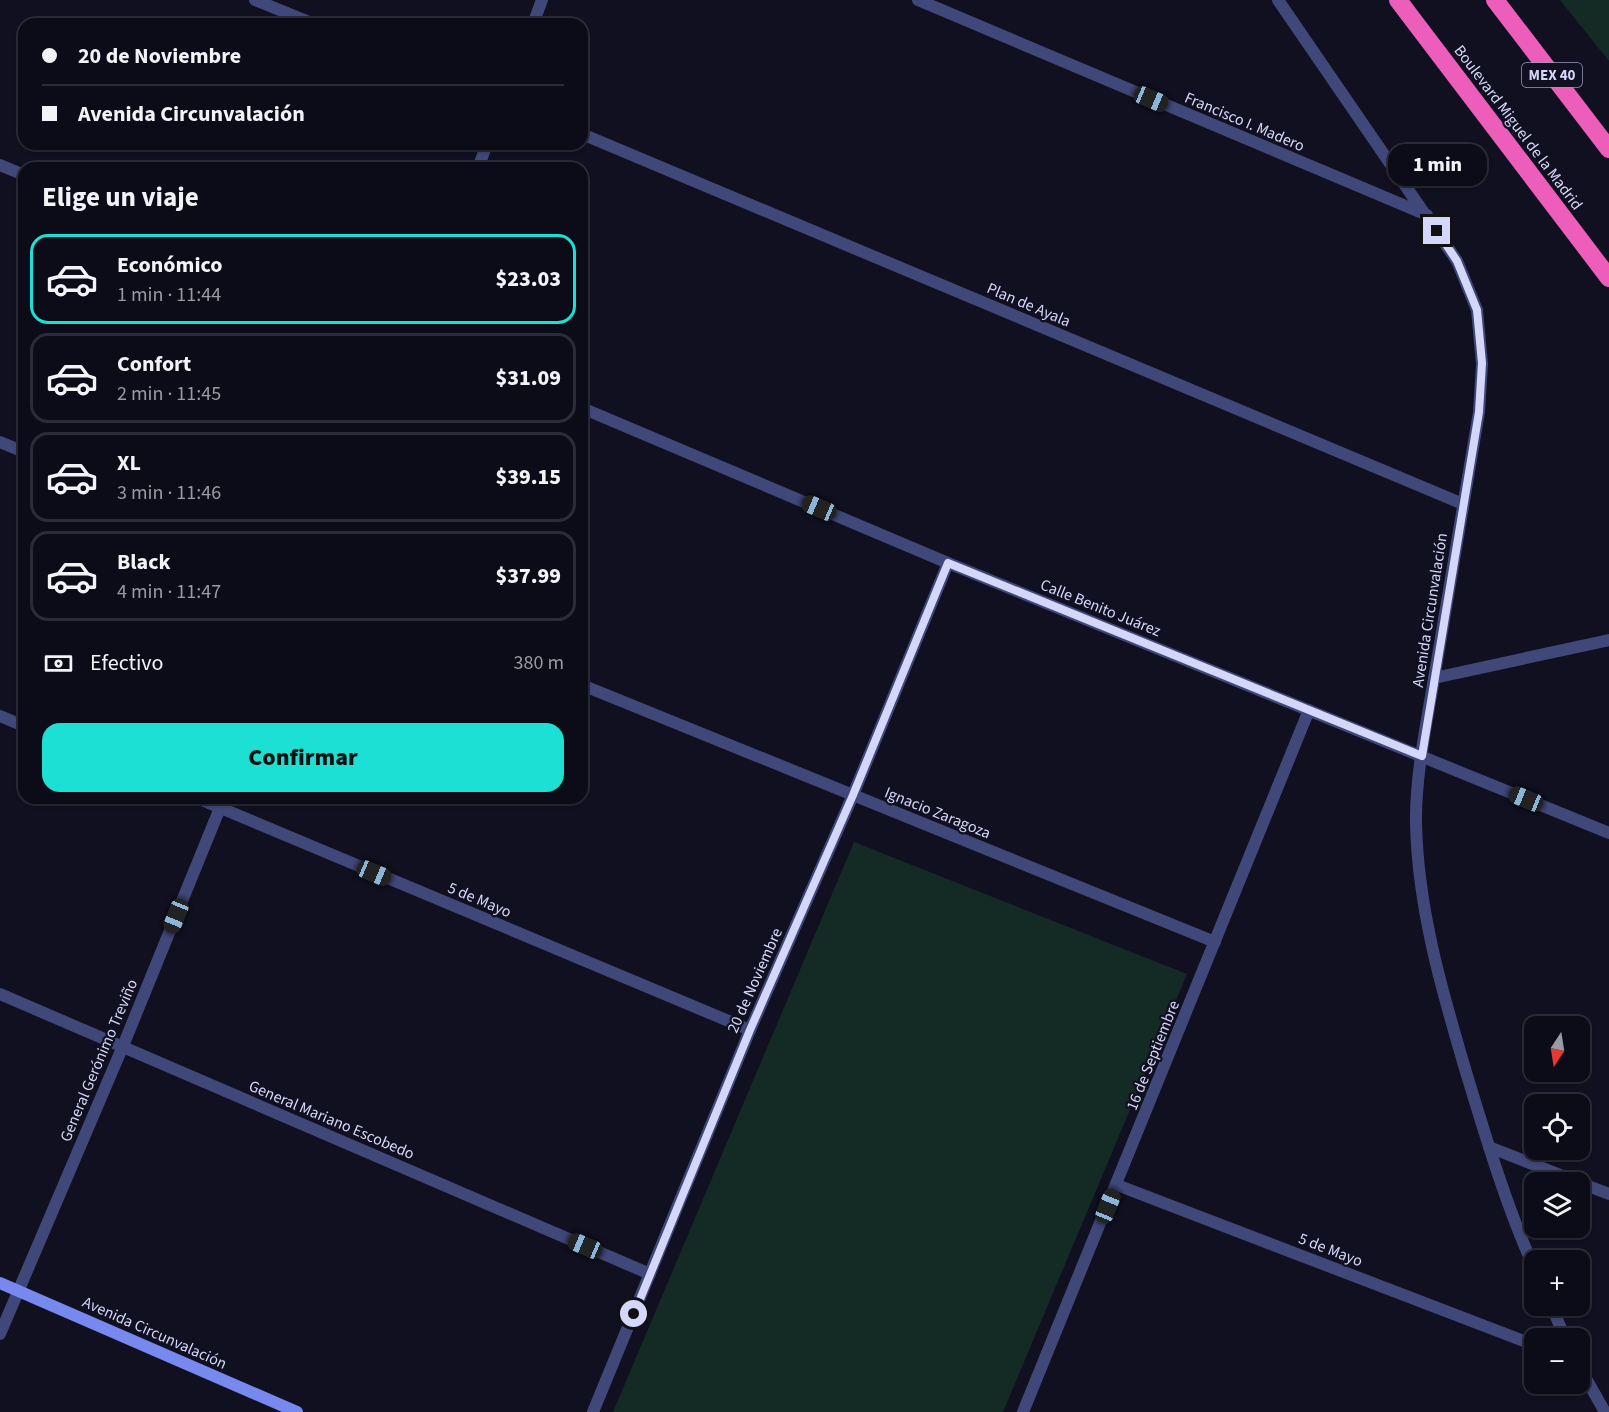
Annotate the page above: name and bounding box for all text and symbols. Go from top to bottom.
text: 20 de Noviembre [78,40,241,72]
street label: Boulevard Miguel de la Madrid [1449,41,1588,215]
road number: MEX 40 [1522,63,1582,87]
car [1131,84,1171,114]
street label: Francisco I. Madero [1181,87,1308,157]
text: Avenida Circunvalación [78,98,305,130]
callout: 1 min [1388,144,1486,186]
text: 1 min [1413,151,1462,179]
text: Elige un viaje [42,178,199,217]
route end [1423,217,1450,244]
text: Económico [117,249,222,281]
icon: car [45,252,99,306]
text: $23.03 [495,263,561,295]
street label: Plan de Ayala [983,277,1074,332]
text: 1 min · 11:44 [117,281,221,309]
text: Confort [117,348,191,380]
icon: car [45,351,99,405]
text: $31.09 [495,362,561,394]
text: 2 min · 11:45 [117,380,221,408]
text: XL [117,447,141,479]
icon: car [45,450,99,504]
text: $39.15 [495,461,561,493]
text: 3 min · 11:46 [117,479,221,507]
car [799,493,839,523]
street label: Avenida Circunvalación [1407,531,1453,689]
text: Black [117,546,171,578]
icon: car [45,549,99,603]
text: $37.99 [495,560,561,592]
street label: Calle Benito Juárez [1037,574,1164,642]
text: 4 min · 11:47 [117,578,221,606]
icon: cash [42,647,75,680]
text: Efectivo [90,647,164,679]
text: 380 m [514,649,564,677]
button: Confirmar [42,723,564,792]
street label: Ignacio Zaragoza [881,782,994,844]
car [1506,784,1546,814]
car [354,858,394,888]
street label: 5 de Mayo [444,877,515,923]
car [161,896,191,936]
street label: 20 de Noviembre [722,924,788,1036]
street label: General Gerónimo Treviño [55,976,143,1145]
street label: 16 de Septiembre [1121,997,1185,1114]
north arrow [1524,1016,1590,1082]
map controls [1524,1016,1590,1394]
street label: General Mariano Escobedo [245,1075,418,1165]
button: locate [1524,1094,1590,1160]
button: layers [1524,1172,1590,1238]
car [1093,1186,1123,1226]
street label: 5 de Mayo [1295,1228,1366,1272]
car [565,1231,605,1261]
button: + [1524,1250,1590,1316]
street label: Avenida Circunvalación [79,1291,230,1375]
route start [620,1300,647,1327]
button: − [1524,1328,1590,1394]

